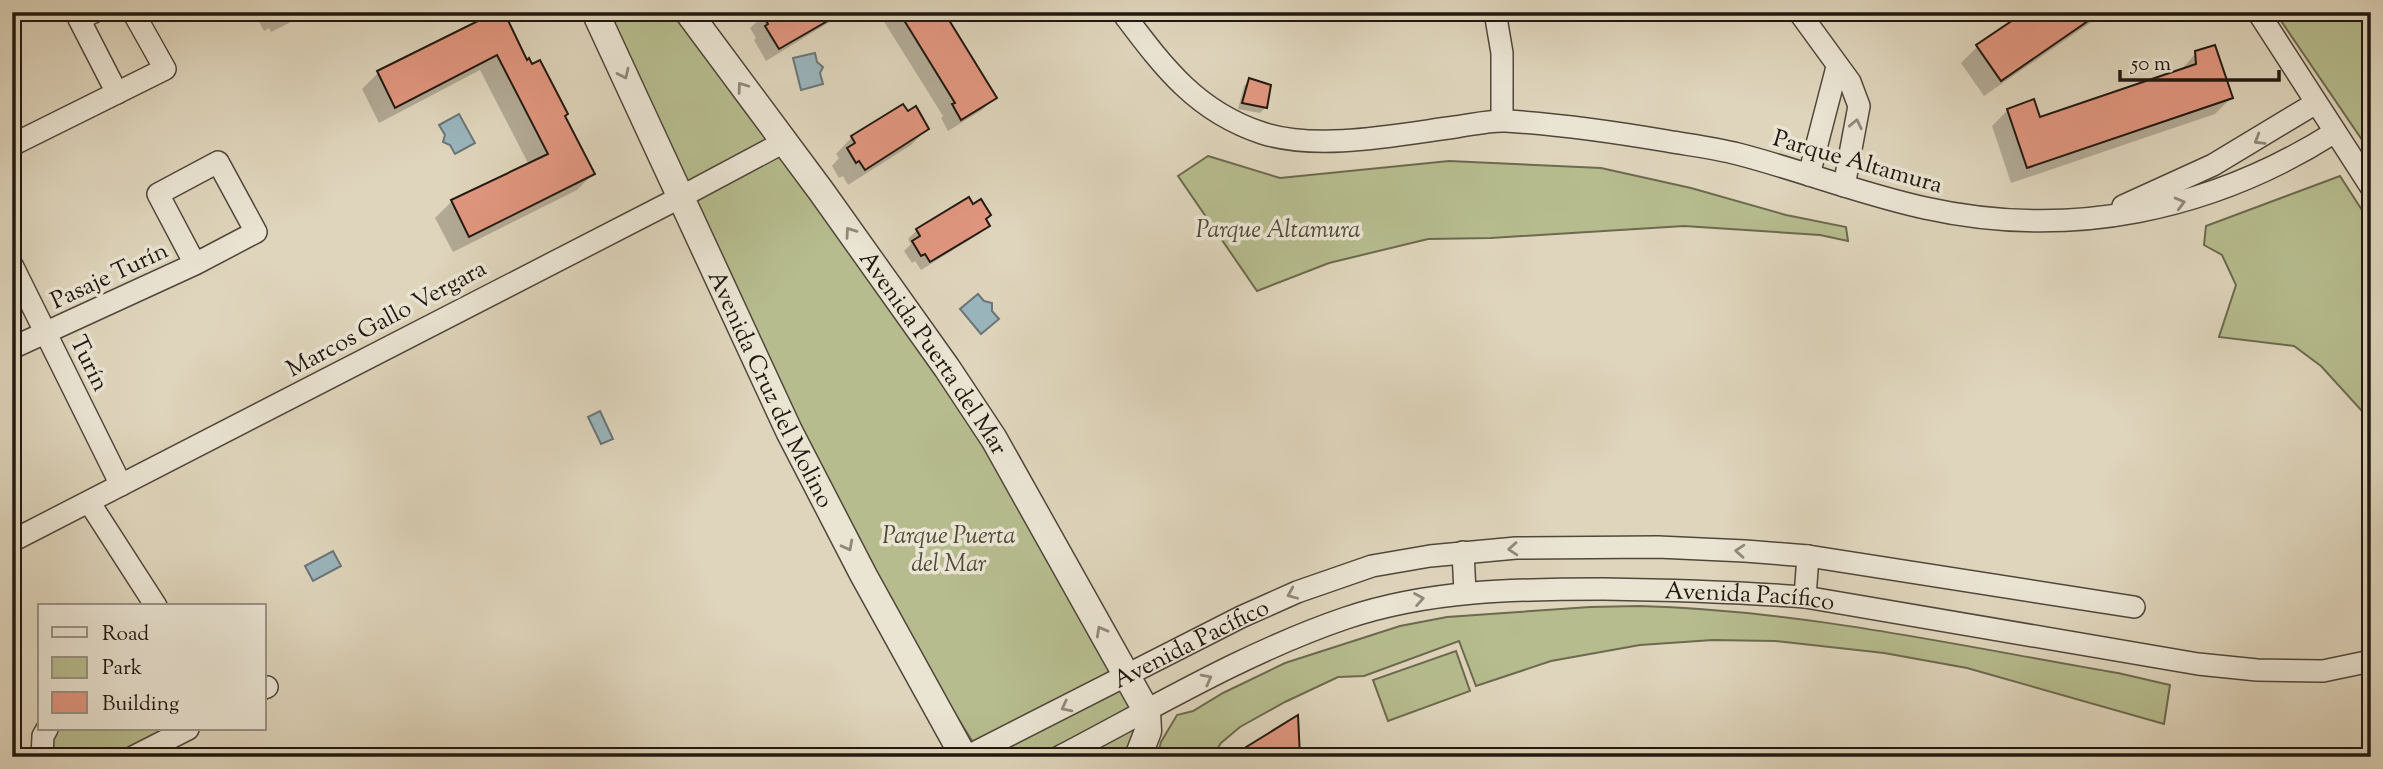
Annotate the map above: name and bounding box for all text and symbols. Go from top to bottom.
scale bar [2120,38,2280,82]
text: 50 m [2130,50,2171,80]
one-way arrow [616,67,630,79]
one-way arrow [738,83,751,95]
one-way arrow [1847,118,1862,130]
street label: Parque Altamura [1769,122,1946,203]
one-way arrow [2253,131,2266,144]
one-way arrow [2174,196,2186,211]
park label: Parque Altamura [1196,214,1360,248]
one-way arrow [846,227,858,240]
street label: Pasaje Turín [46,235,174,319]
street label: Avenida Puerta del Mar [850,244,1015,462]
street label: Marcos Gallo Vergara [281,253,493,387]
street label: Avenida Cruz del Molino [698,265,841,514]
street label: Turín [60,330,116,398]
park label: Parque Puerta del Mar [882,520,1016,582]
one-way arrow [840,539,854,551]
one-way arrow [1507,541,1518,556]
one-way arrow [1735,544,1746,559]
street label: Avenida Pacífico [1664,575,1837,621]
one-way arrow [1286,586,1299,600]
street label: Avenida Pacífico [1108,592,1275,698]
one-way arrow [1413,592,1425,607]
legend [38,604,266,730]
text: Road [102,620,149,650]
one-way arrow [1096,626,1109,638]
text: Park [102,654,143,684]
one-way arrow [1200,674,1212,687]
text: Building [102,690,179,720]
one-way arrow [1061,698,1073,712]

